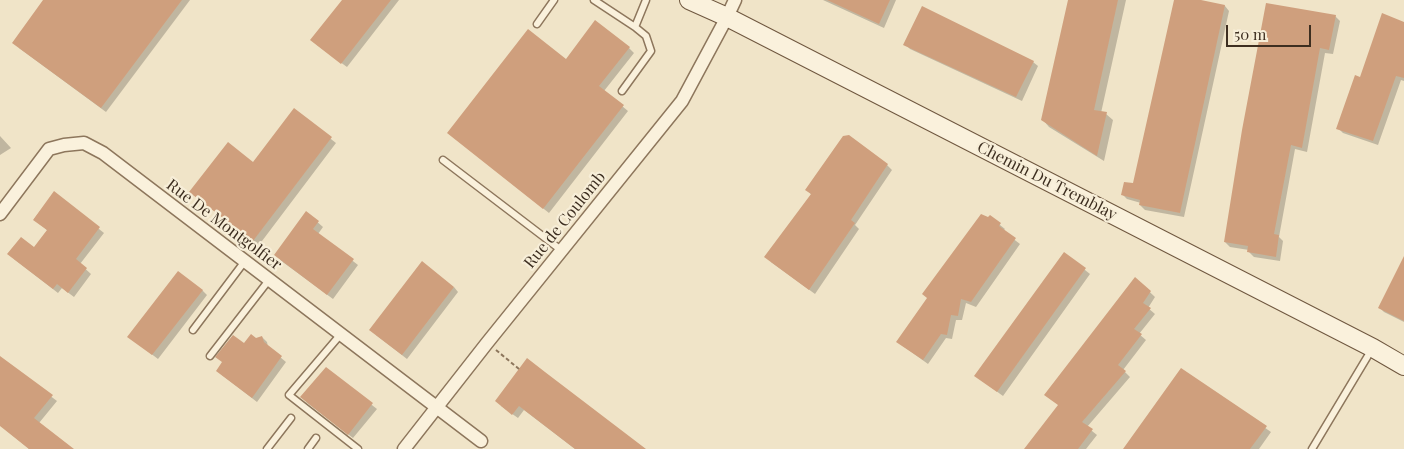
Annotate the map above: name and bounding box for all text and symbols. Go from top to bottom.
scale bar [1229,15,1314,47]
text: 50 m [1234,24,1266,44]
street label: Chemin Du Tremblay [974,137,1120,225]
street label: Rue de Coulomb [520,168,610,272]
street label: Rue De Montgolfier [163,175,285,275]

